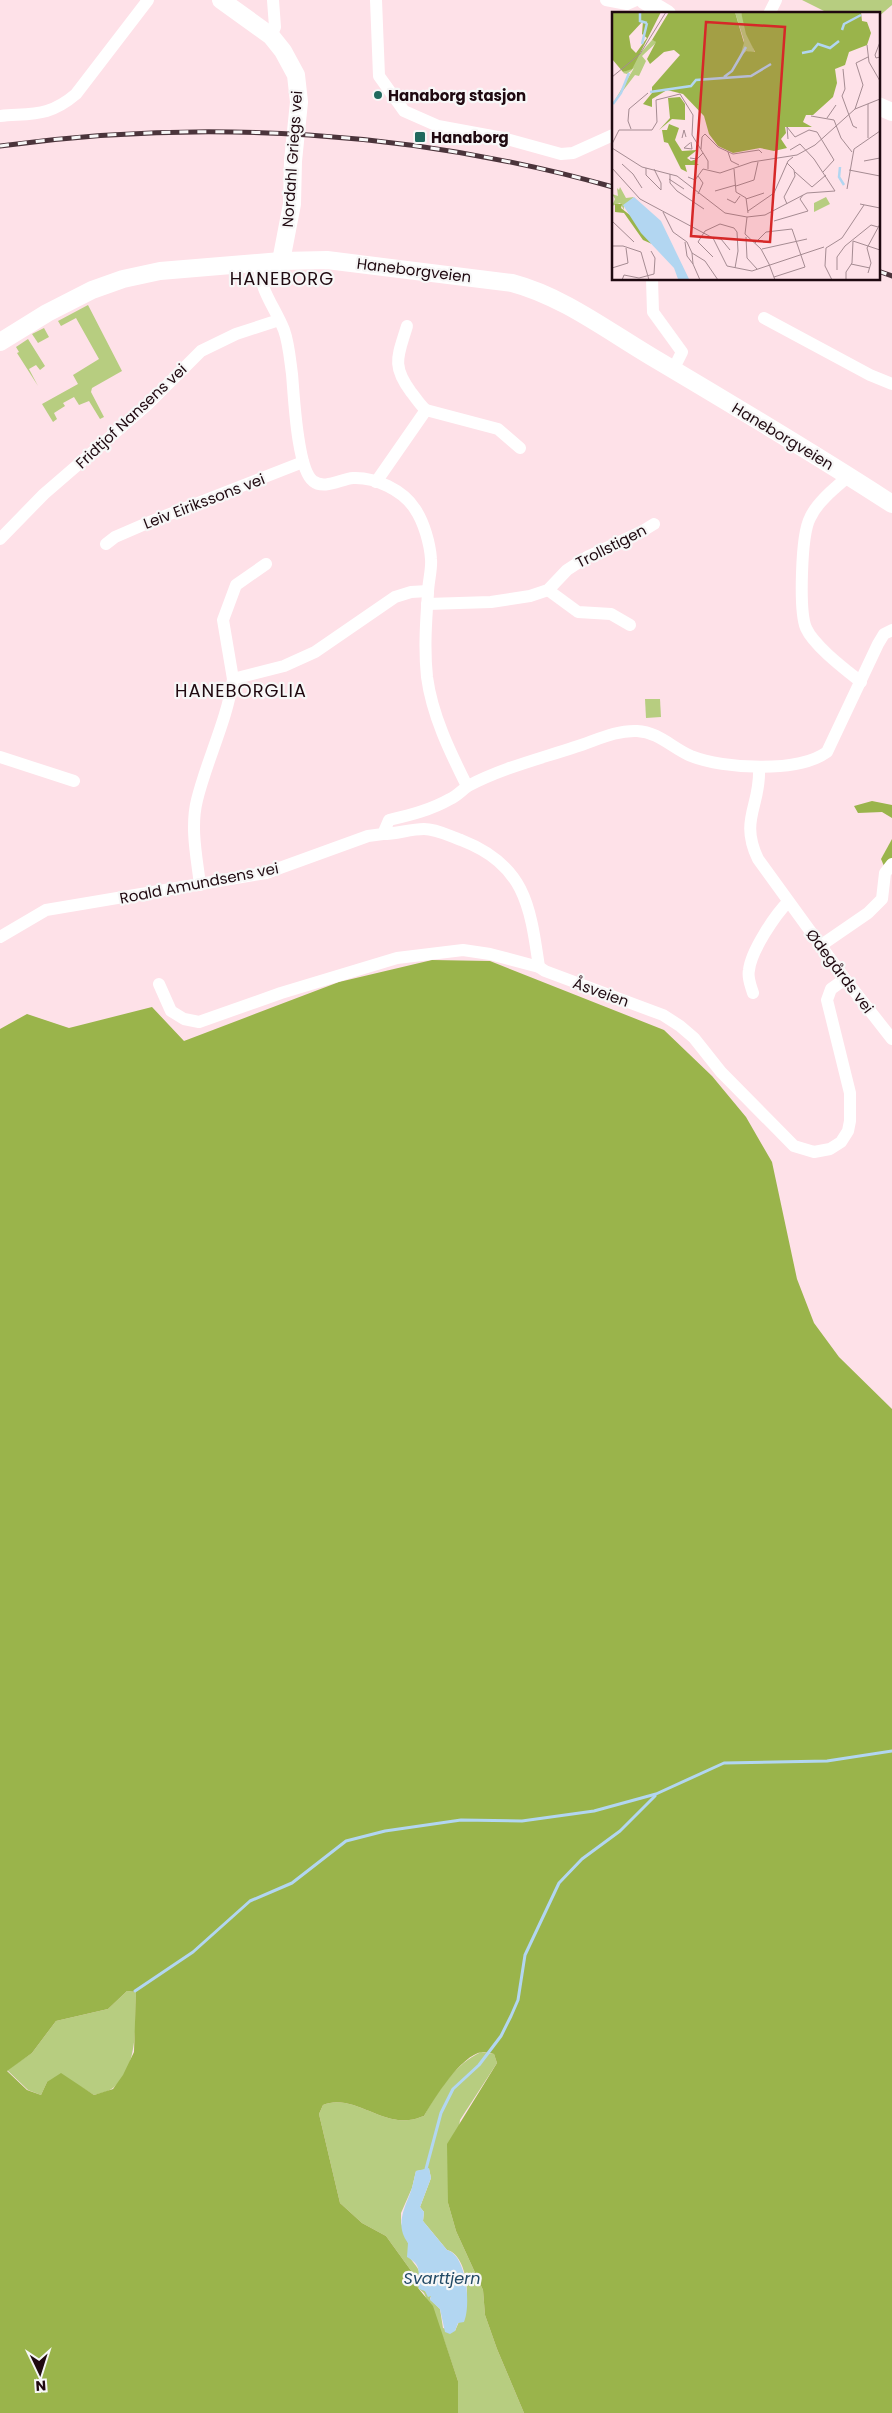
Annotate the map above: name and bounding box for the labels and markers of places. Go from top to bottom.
place label: Hanaborg stasjon [388,85,526,106]
marker: Hanaborg stasjon [372,89,384,101]
place label: Hanaborg [431,127,509,148]
marker: Hanaborg [413,130,427,144]

